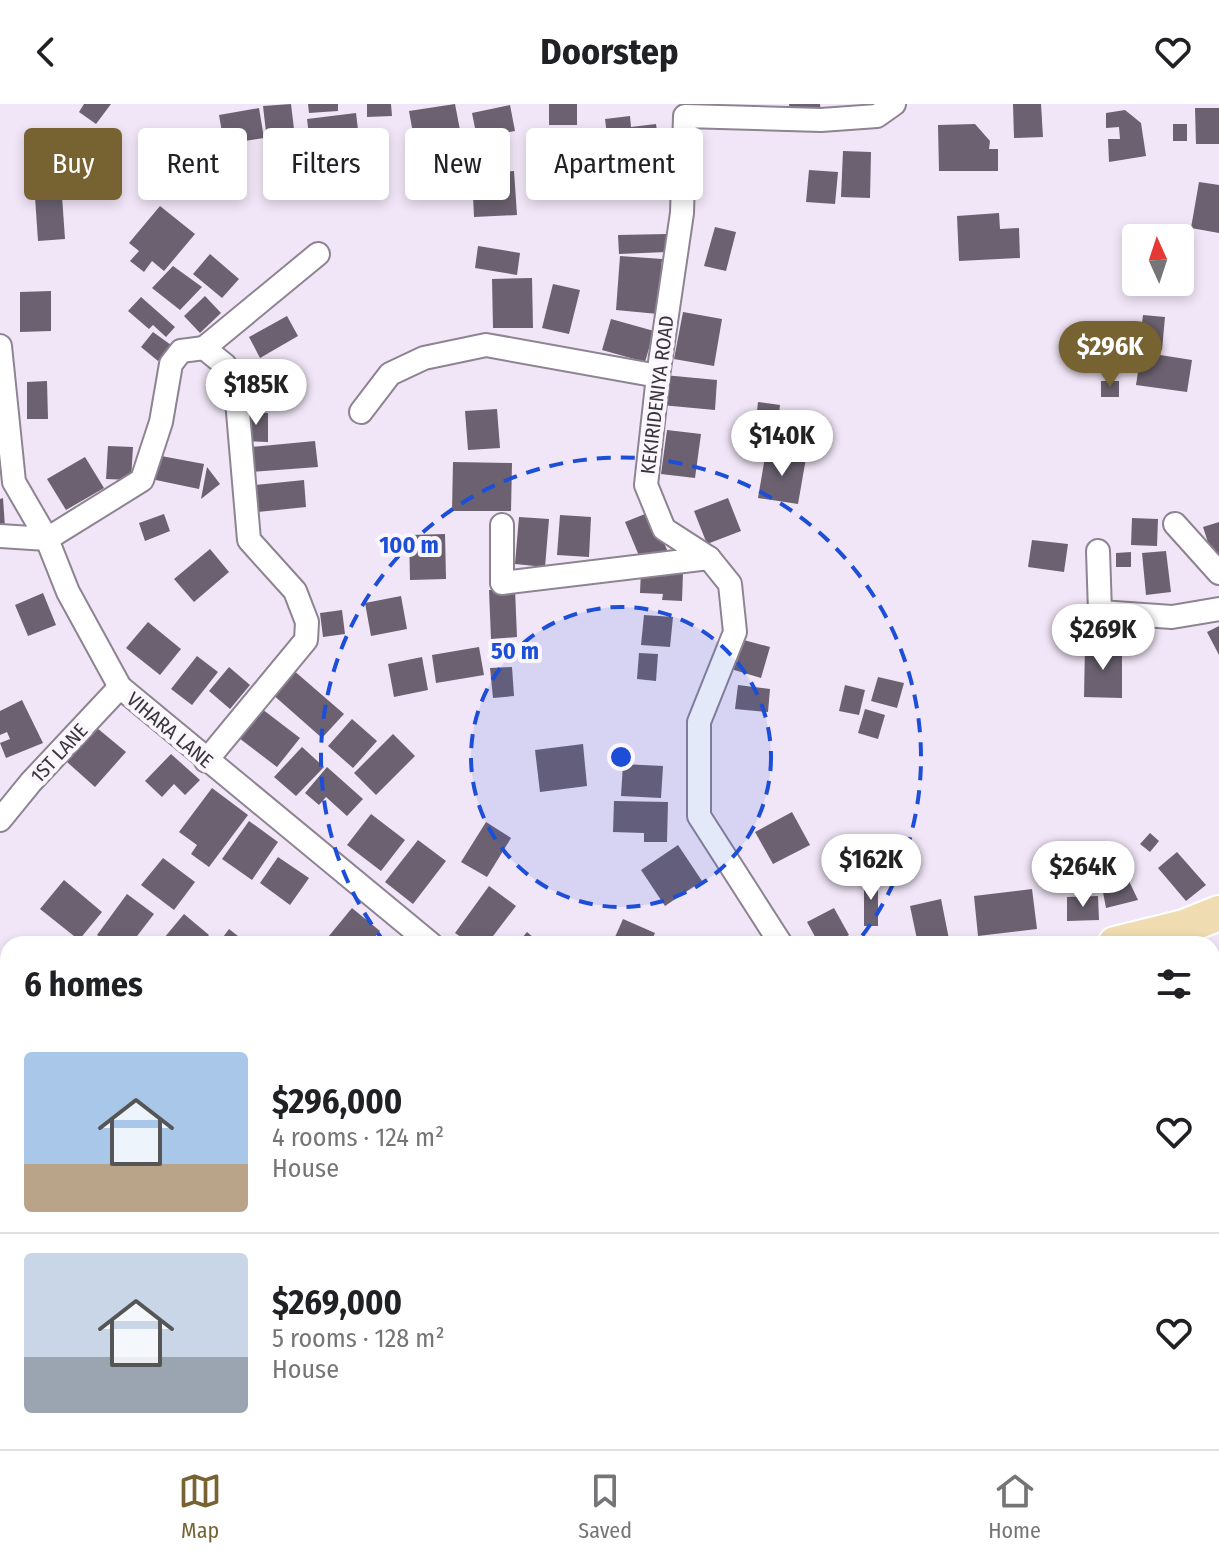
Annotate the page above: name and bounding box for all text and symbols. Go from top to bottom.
icon: back [24,30,68,74]
text: Doorstep [540,30,679,74]
icon: heart [1151,30,1195,74]
chip: Buy [24,128,122,200]
chip: Rent [138,128,247,200]
chip: Filters [263,128,389,200]
chip: New [405,128,510,200]
chip: Apartment [526,128,703,200]
north arrow [1122,224,1194,296]
map controls [1122,224,1194,296]
street label: KEKIRIDENIYA ROAD [635,314,679,476]
pin: $296K [1054,321,1166,389]
text: $296K [1077,331,1143,362]
pin: $185K [200,359,312,427]
text: $185K [224,369,288,400]
pin: $140K [726,410,838,478]
text: $140K [749,420,815,451]
text: 100 m [379,531,439,559]
pin: $269K [1047,604,1159,672]
text: $269K [1070,614,1136,645]
text: 50 m [491,637,539,665]
street label: VIHARA LANE [122,687,218,773]
street label: 1ST LANE [26,718,92,788]
centre of rings [607,743,635,771]
pin: $162K [815,834,927,902]
pin: $264K [1027,841,1139,909]
text: $162K [839,844,903,875]
text: $264K [1050,851,1116,882]
icon: filters [1152,962,1196,1006]
text: 6 homes [24,964,143,1005]
text: $296,000 [272,1081,402,1122]
icon: home [88,1084,184,1180]
icon: heart [1152,1110,1196,1154]
text: 4 rooms · 124 m² [272,1122,444,1153]
text: House [272,1153,339,1184]
text: $269,000 [272,1282,402,1323]
icon: home [88,1285,184,1381]
icon: heart [1152,1311,1196,1355]
text: 5 rooms · 128 m² [272,1323,445,1354]
text: House [272,1354,339,1385]
tab: Map [178,1469,222,1544]
tab: Saved [578,1469,632,1544]
tab: Home [988,1469,1041,1544]

